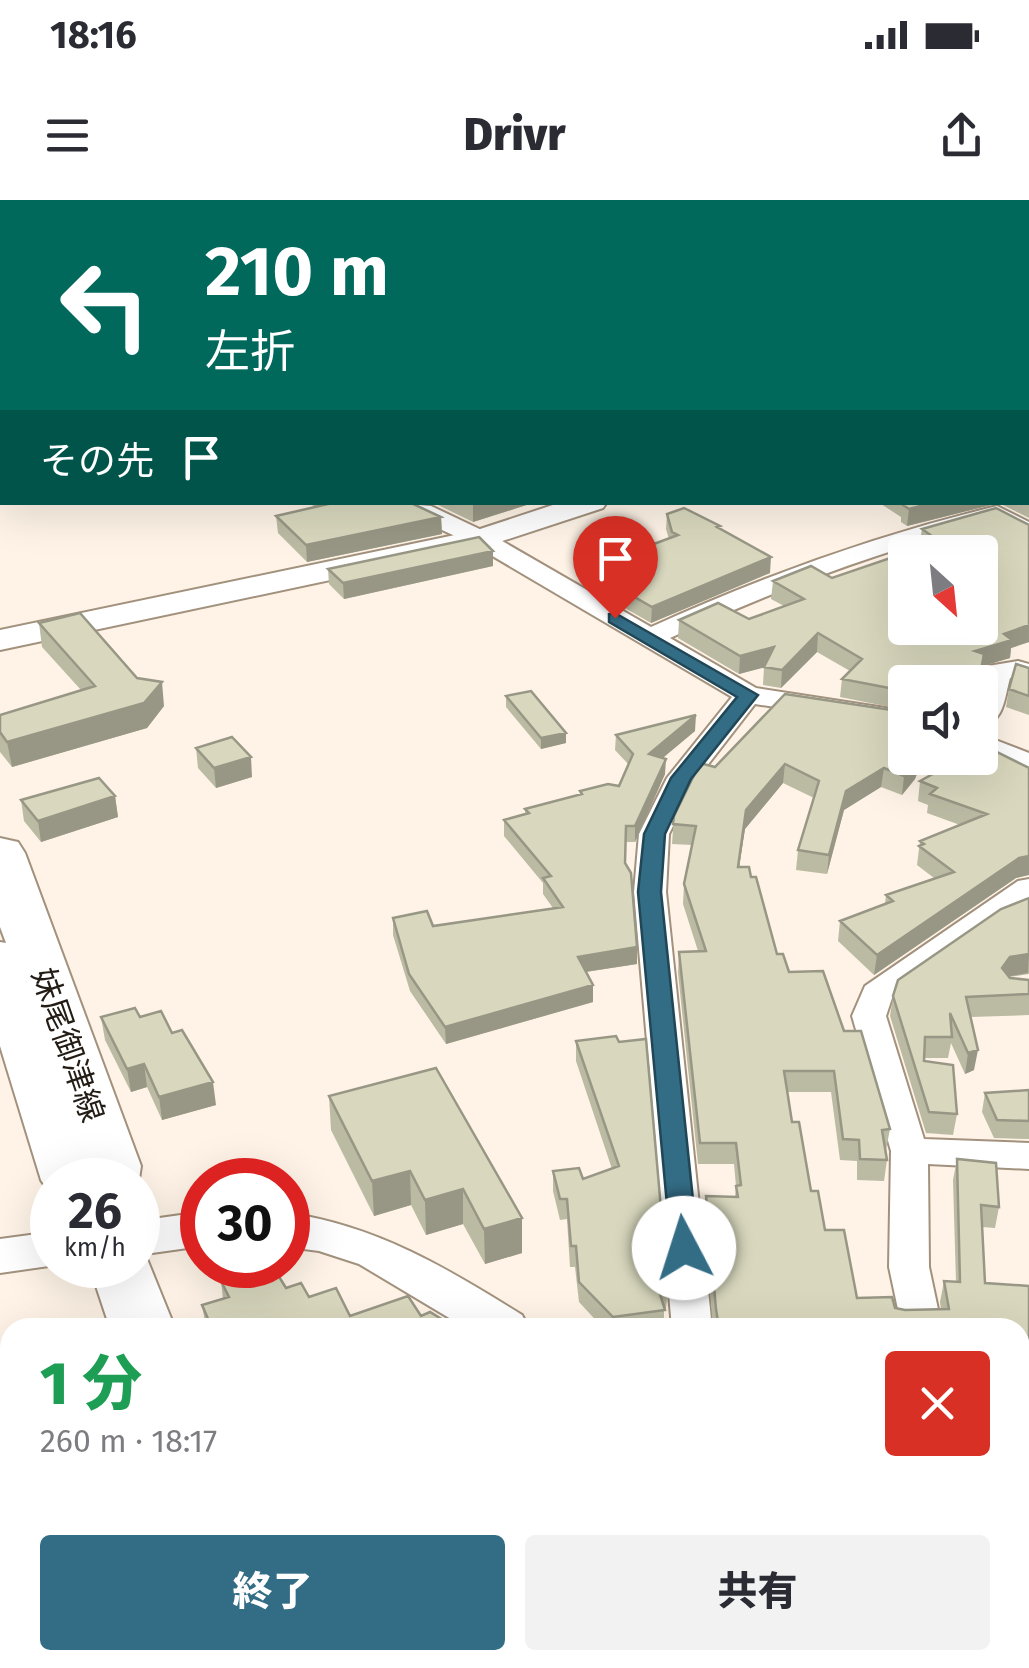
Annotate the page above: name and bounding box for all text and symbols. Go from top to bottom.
text: 18:16 [50,12,137,58]
icon: menu [40,108,95,163]
text: Drivr [464,108,565,162]
icon: share [934,108,989,163]
text: 210 m [205,230,389,314]
icon: left [40,240,170,370]
text: 左折 [205,325,295,379]
icon: arrive [174,430,229,485]
text: その先 [40,438,154,484]
pin [573,516,658,619]
icon: arrive [588,531,643,586]
north arrow [888,535,998,645]
map controls [888,535,998,775]
button: sound [888,665,998,775]
street label: 妹尾御津線 [24,963,112,1127]
speed limit sign: 30 [180,1158,310,1288]
text: 26 [68,1181,122,1241]
position arrow [632,1196,736,1300]
text: km/h [64,1233,126,1263]
text: 1 分 [40,1348,142,1420]
button: close [885,1351,990,1456]
text: 260 m · 18:17 [40,1422,217,1460]
button: 終了 [40,1535,505,1650]
button: 共有 [525,1535,990,1650]

